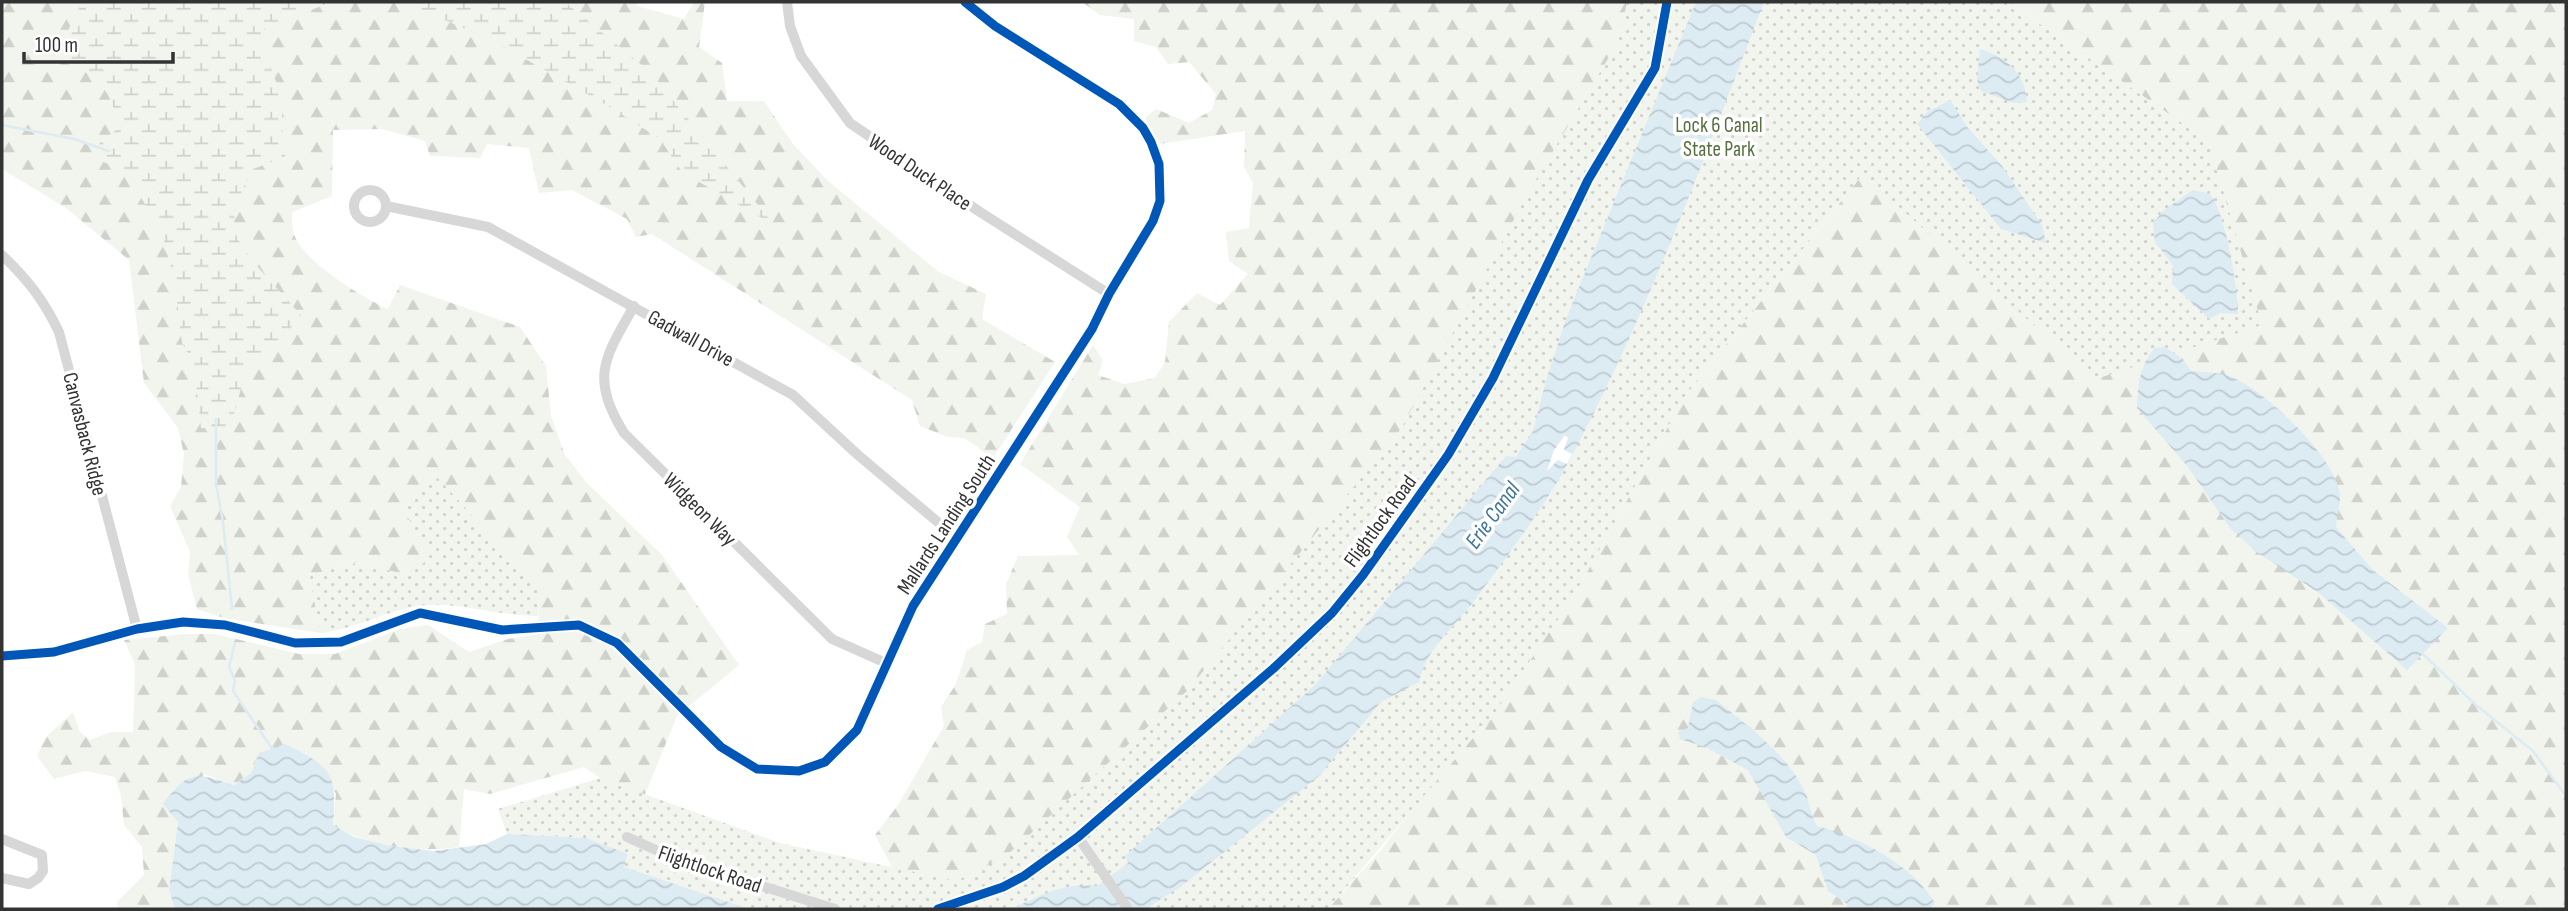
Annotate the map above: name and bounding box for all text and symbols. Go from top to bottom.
scale bar [24,21,173,65]
text: 100 m [35,33,78,58]
park label: Lock 6 Canal State Park [1675,113,1763,162]
street label: Wood Duck Place [863,129,976,216]
street label: Gadwall Drive [643,305,738,372]
street label: Canvasback Ridge [57,370,112,498]
street label: Mallards Landing South [892,450,1001,599]
street label: Widgeon Way [658,468,741,551]
street label: Flightlock Road [1339,470,1422,572]
water label: Erie Canal [1459,476,1527,554]
street label: Flightlock Road [655,840,765,899]

